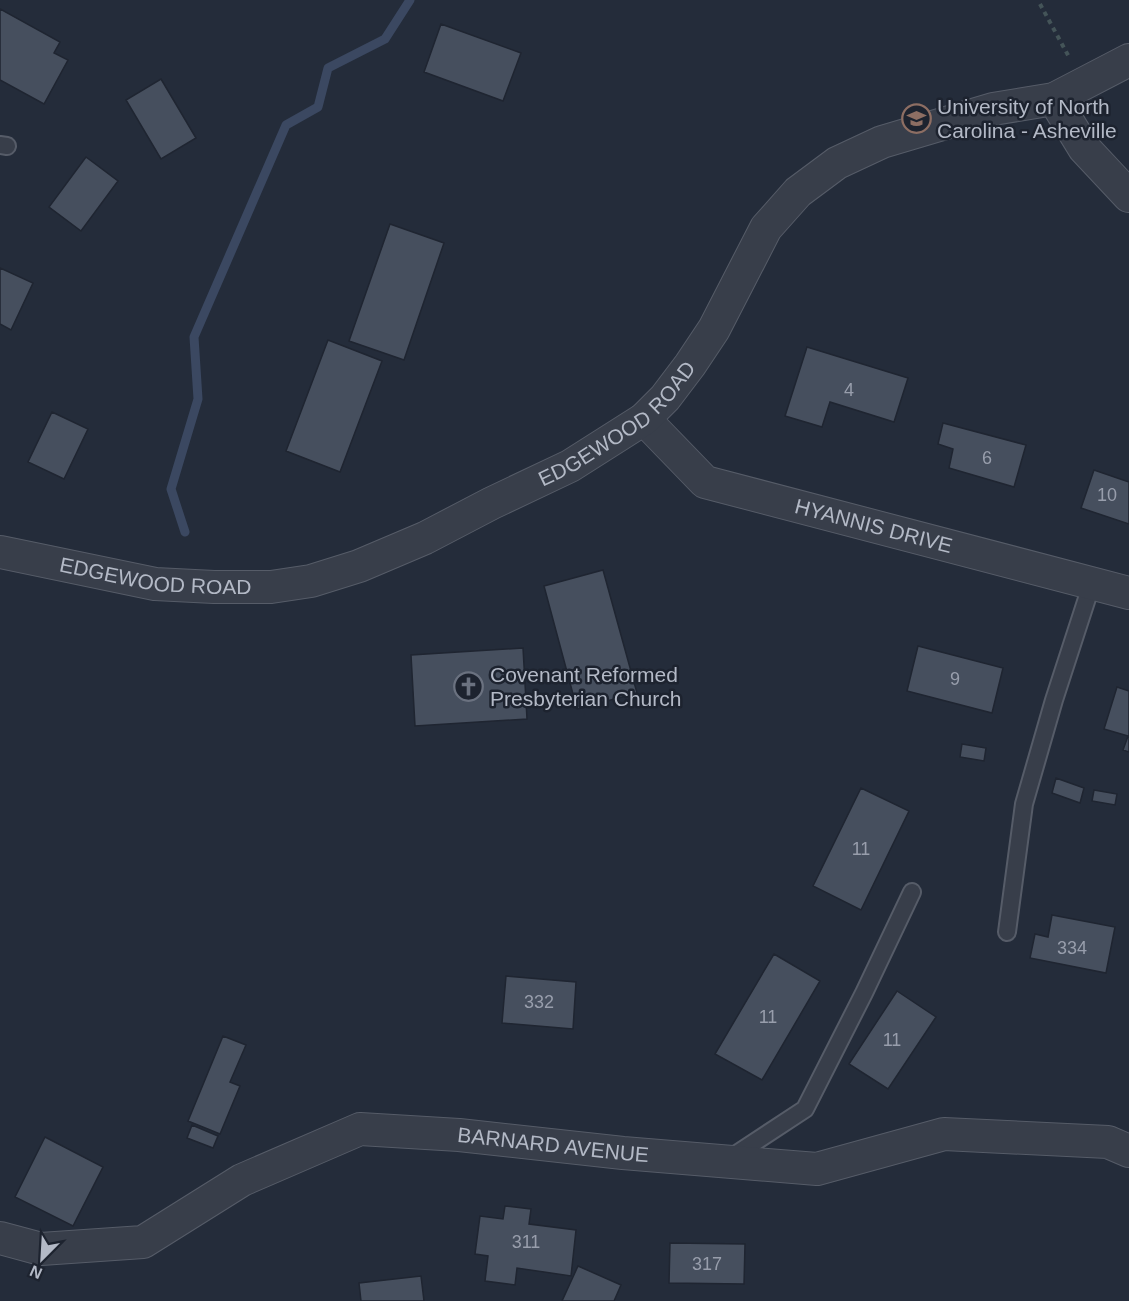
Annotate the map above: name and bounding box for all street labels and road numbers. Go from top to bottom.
street label: EDGEWOOD ROAD [535,357,700,490]
street label: HYANNIS DRIVE [793,494,955,557]
street label: EDGEWOOD ROAD [58,553,252,598]
street label: BARNARD AVENUE [456,1123,650,1166]

